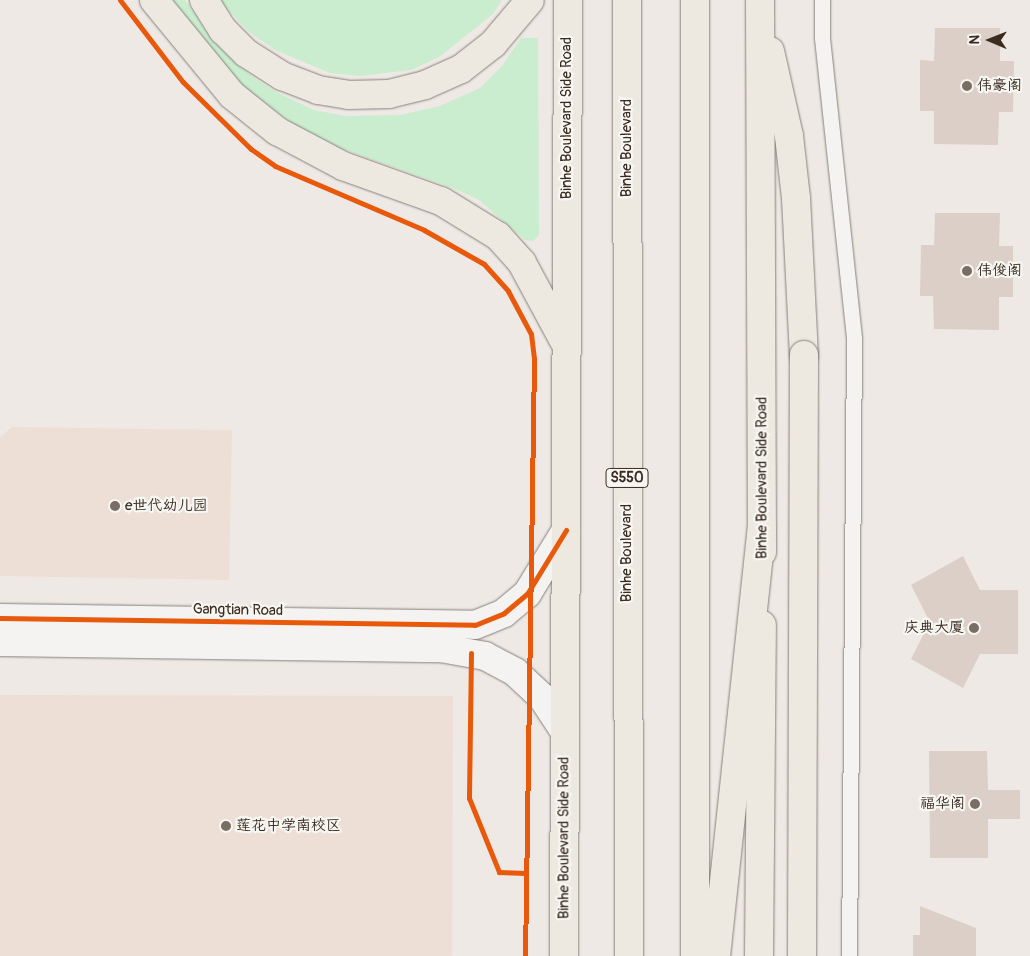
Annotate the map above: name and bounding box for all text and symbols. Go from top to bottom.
north arrow [965,15,1015,65]
text: N [966,35,983,45]
street label: Binhe Boulevard Side Road [558,37,576,199]
place label: 伟豪阁 [977,77,1022,95]
marker: 伟豪阁 [961,80,973,92]
street label: Binhe Boulevard [618,99,636,197]
place label: 伟俊阁 [977,262,1022,280]
marker: 伟俊阁 [961,265,973,277]
street label: Binhe Boulevard Side Road [753,397,771,559]
road number: S550 [604,466,650,489]
place label: e世代幼儿园 [125,497,207,515]
marker: e世代幼儿园 [109,500,121,512]
street label: Binhe Boulevard [618,504,636,602]
street label: Gangtian Road [193,600,283,620]
place label: 庆典大厦 [904,619,964,637]
marker: 庆典大厦 [968,622,980,634]
street label: Binhe Boulevard Side Road [555,757,573,919]
place label: 福华阁 [920,795,965,813]
marker: 福华阁 [969,798,981,810]
place label: 莲花中学南校区 [236,817,341,835]
marker: 莲花中学南校区 [220,820,232,832]

